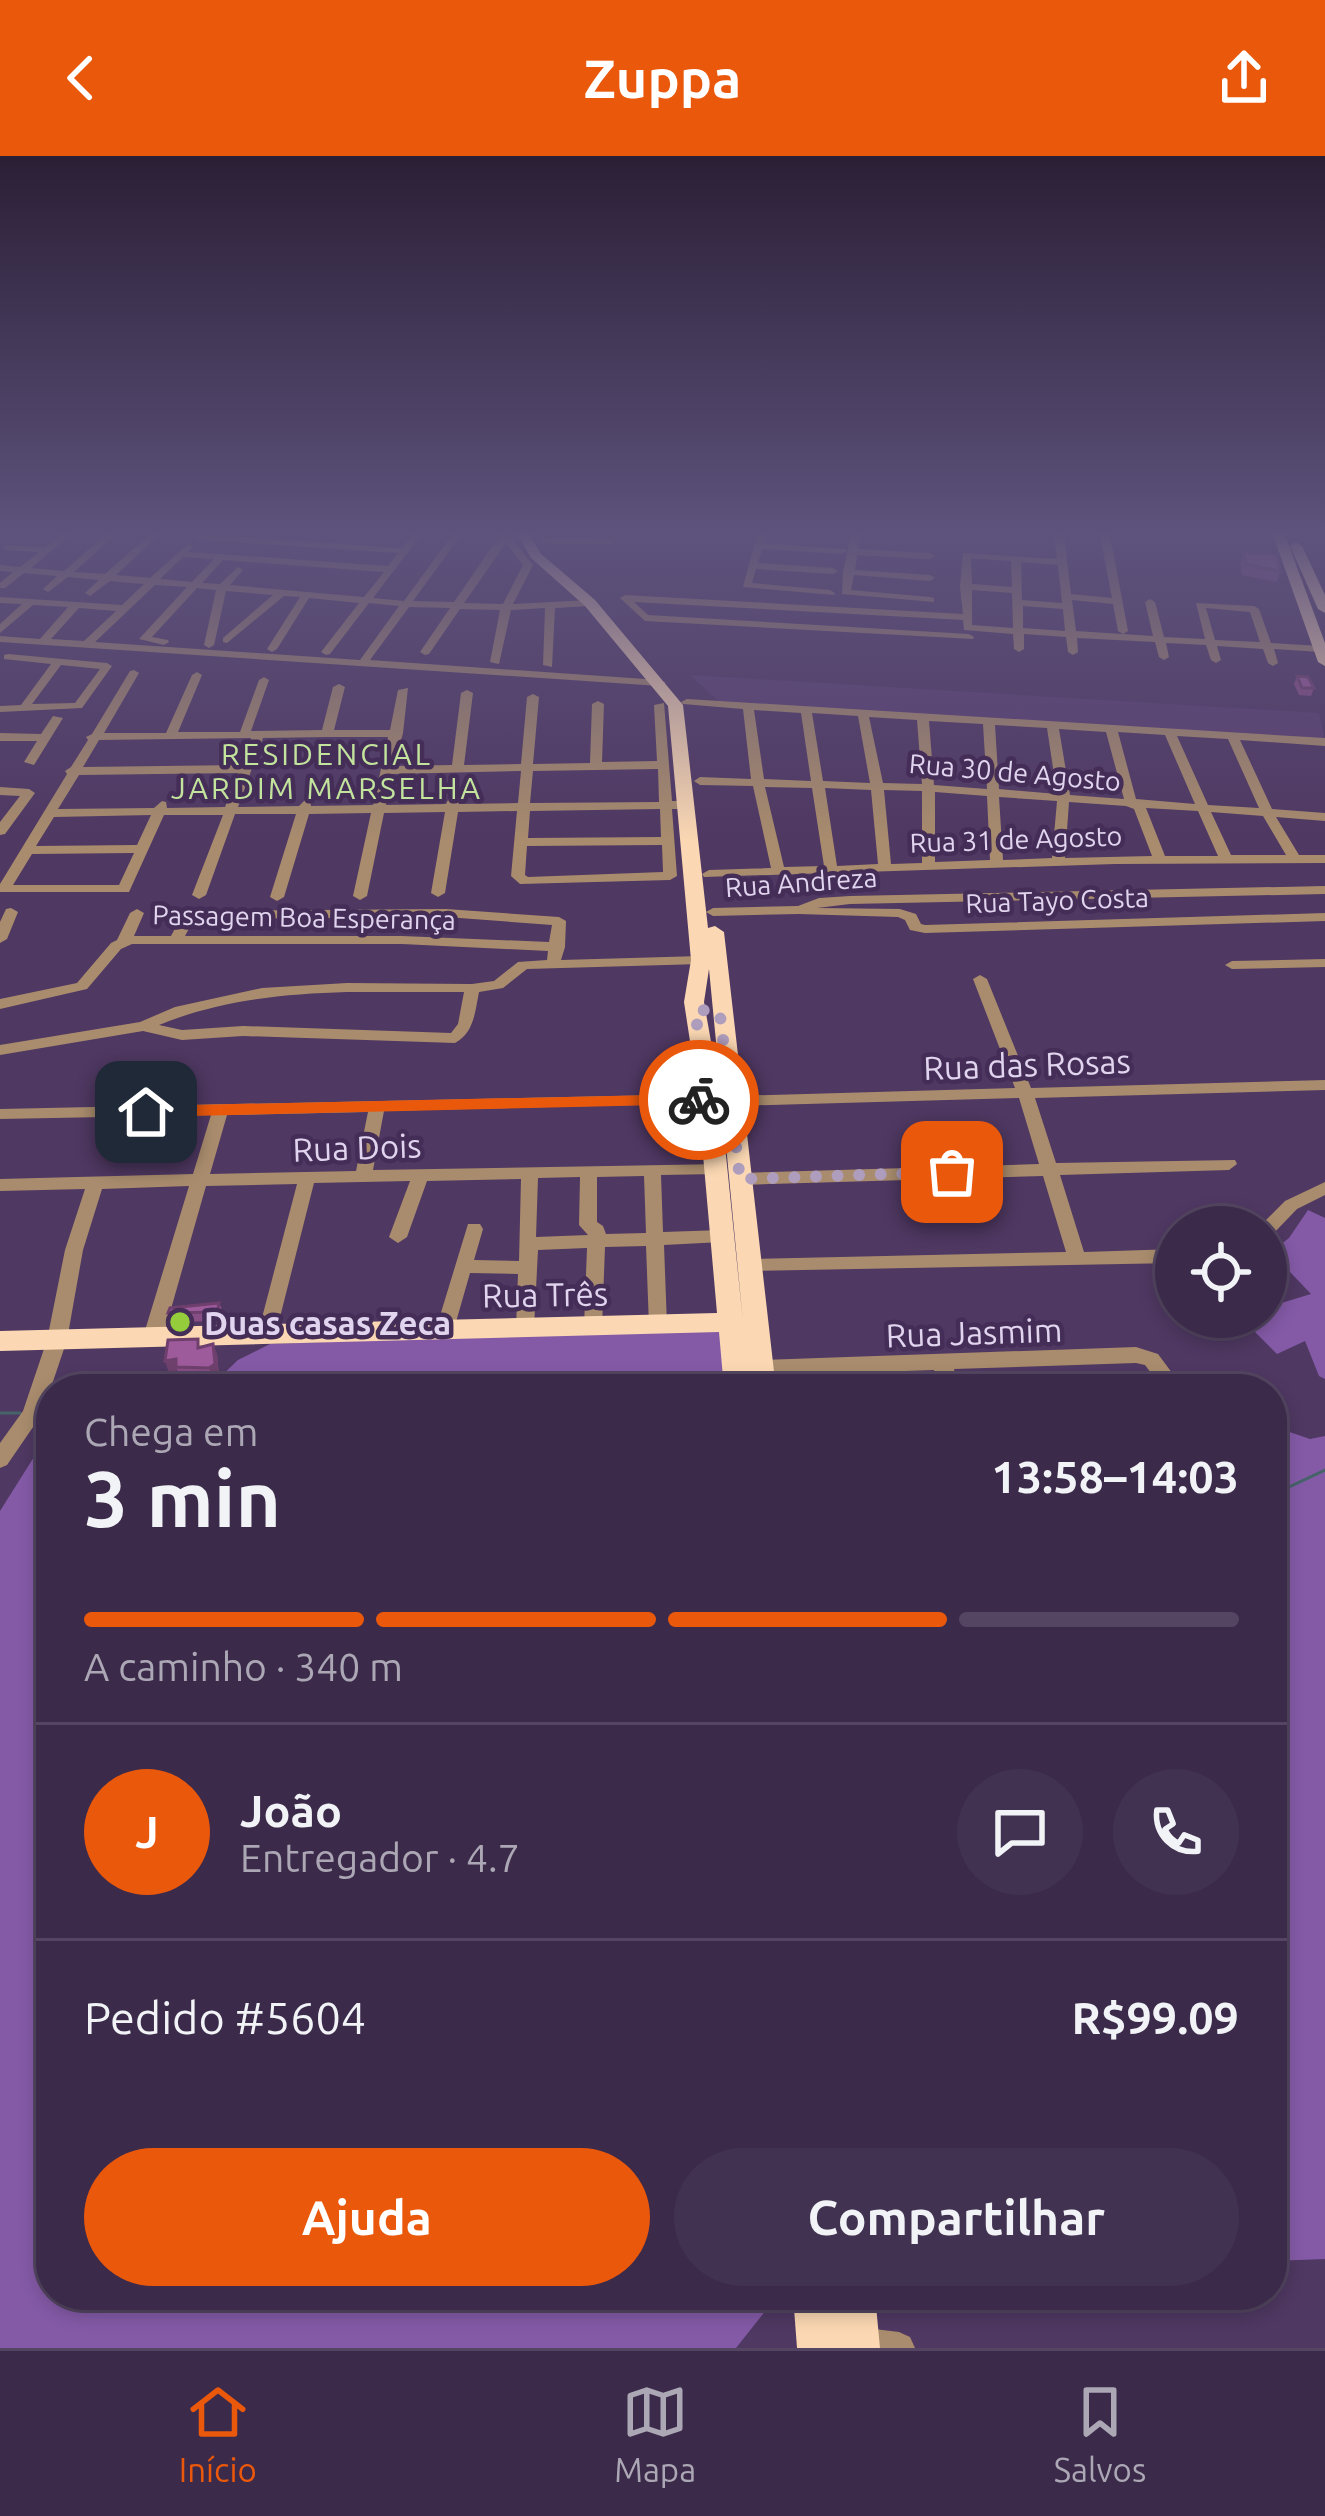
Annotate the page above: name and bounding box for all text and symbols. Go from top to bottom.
icon: back [48,45,114,111]
icon: share [1211,45,1277,111]
text: Zuppa [584,48,741,108]
district label: RESIDENCIAL JARDIM MARSELHA [171,737,483,805]
street label: Rua 30 de Agosto [908,748,1122,796]
street label: Rua 31 de Agosto [909,820,1123,858]
street label: Rua Andreza [724,862,878,902]
street label: Rua Tayo Costa [965,882,1149,918]
street label: Passagem Boa Esperança [152,899,456,935]
courier [639,1040,759,1160]
street label: Rua das Rosas [923,1042,1131,1086]
pin [95,1061,197,1163]
icon: bike [666,1067,732,1133]
icon: home [113,1079,179,1145]
pin [901,1121,1003,1223]
street label: Rua Dois [292,1126,422,1168]
icon: bag [919,1139,985,1205]
map controls [1155,1206,1287,1338]
button: locate [1155,1206,1287,1338]
street label: Rua Três [482,1274,608,1314]
place label: Duas casas Zeca [204,1304,451,1341]
marker: Duas casas Zeca [167,1309,193,1335]
street label: Rua Jasmim [885,1310,1063,1354]
text: Chega em [84,1410,258,1453]
text: 13:58–14:03 [991,1451,1239,1502]
text: 3 min [84,1454,281,1542]
text: A caminho · 340 m [84,1645,403,1688]
button: chat [957,1769,1083,1895]
button: phone [1113,1769,1239,1895]
text: João [240,1785,342,1836]
text: J [135,1806,159,1857]
text: Entregador · 4.7 [240,1836,520,1879]
text: Pedido #5604 [84,1992,366,2043]
text: R$99.09 [1072,1992,1239,2043]
button: Ajuda [84,2148,650,2286]
button: Compartilhar [674,2148,1239,2286]
tab: Início [179,2379,257,2488]
tab: Mapa [614,2379,696,2488]
tab: Salvos [1054,2379,1146,2488]

